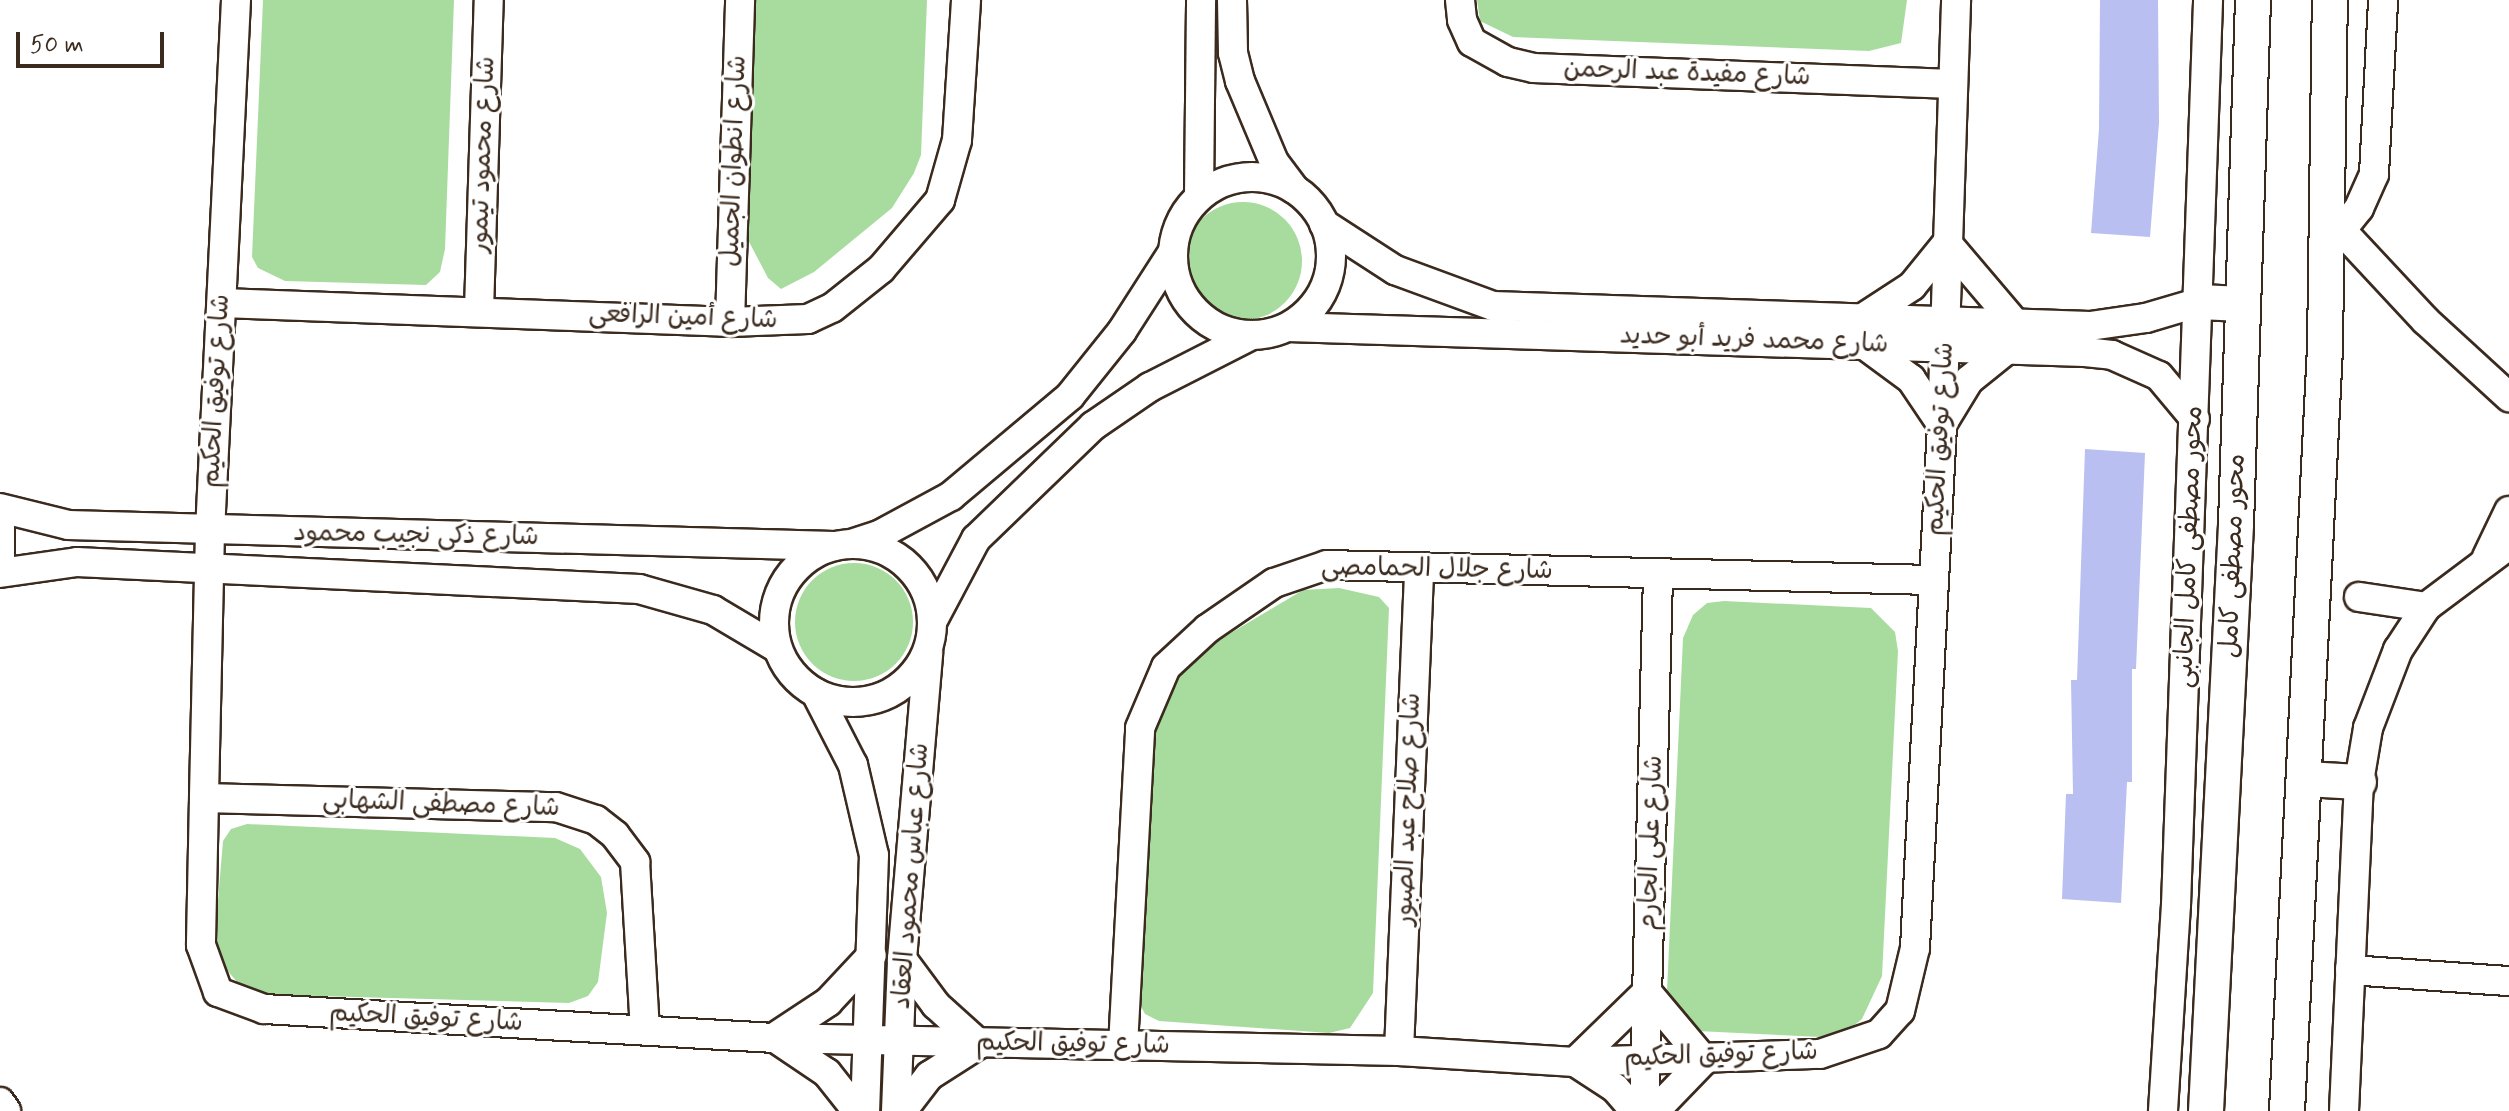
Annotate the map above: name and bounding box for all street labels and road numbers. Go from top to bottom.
street label: شارع مفيدة عبد الرحمن [1563,54,1811,94]
street label: شارع انطوان الجميل [716,55,754,267]
street label: شارع محمود تيمور [465,56,503,254]
street label: شارع توفيق الحكيم [196,293,238,489]
street label: شارع أمين الرافعى [588,299,778,337]
street label: شارع محمد فريد أبو حديد [1619,321,1889,361]
street label: شارع توفيق الحكيم [1920,341,1962,537]
street label: محور مصطفى كامل الجانبى [2169,405,2211,689]
street label: محور مصطفى كامل [2215,453,2253,659]
street label: شارع ذكى نجيب محمود [293,518,539,554]
street label: شارع جلال الحمامصى [1321,552,1553,588]
street label: شارع صلاح عبد الصبور [1389,692,1429,926]
street label: شارع عباس محمود العقاد [887,742,937,1010]
street label: شارع على الجارم [1633,755,1671,931]
street label: شارع مصطفى الشهابى [322,785,560,825]
street label: شارع توفيق الحكيم [328,998,524,1040]
street label: شارع توفيق الحكيم [976,1028,1170,1062]
street label: شارع توفيق الحكيم [1624,1037,1818,1075]

